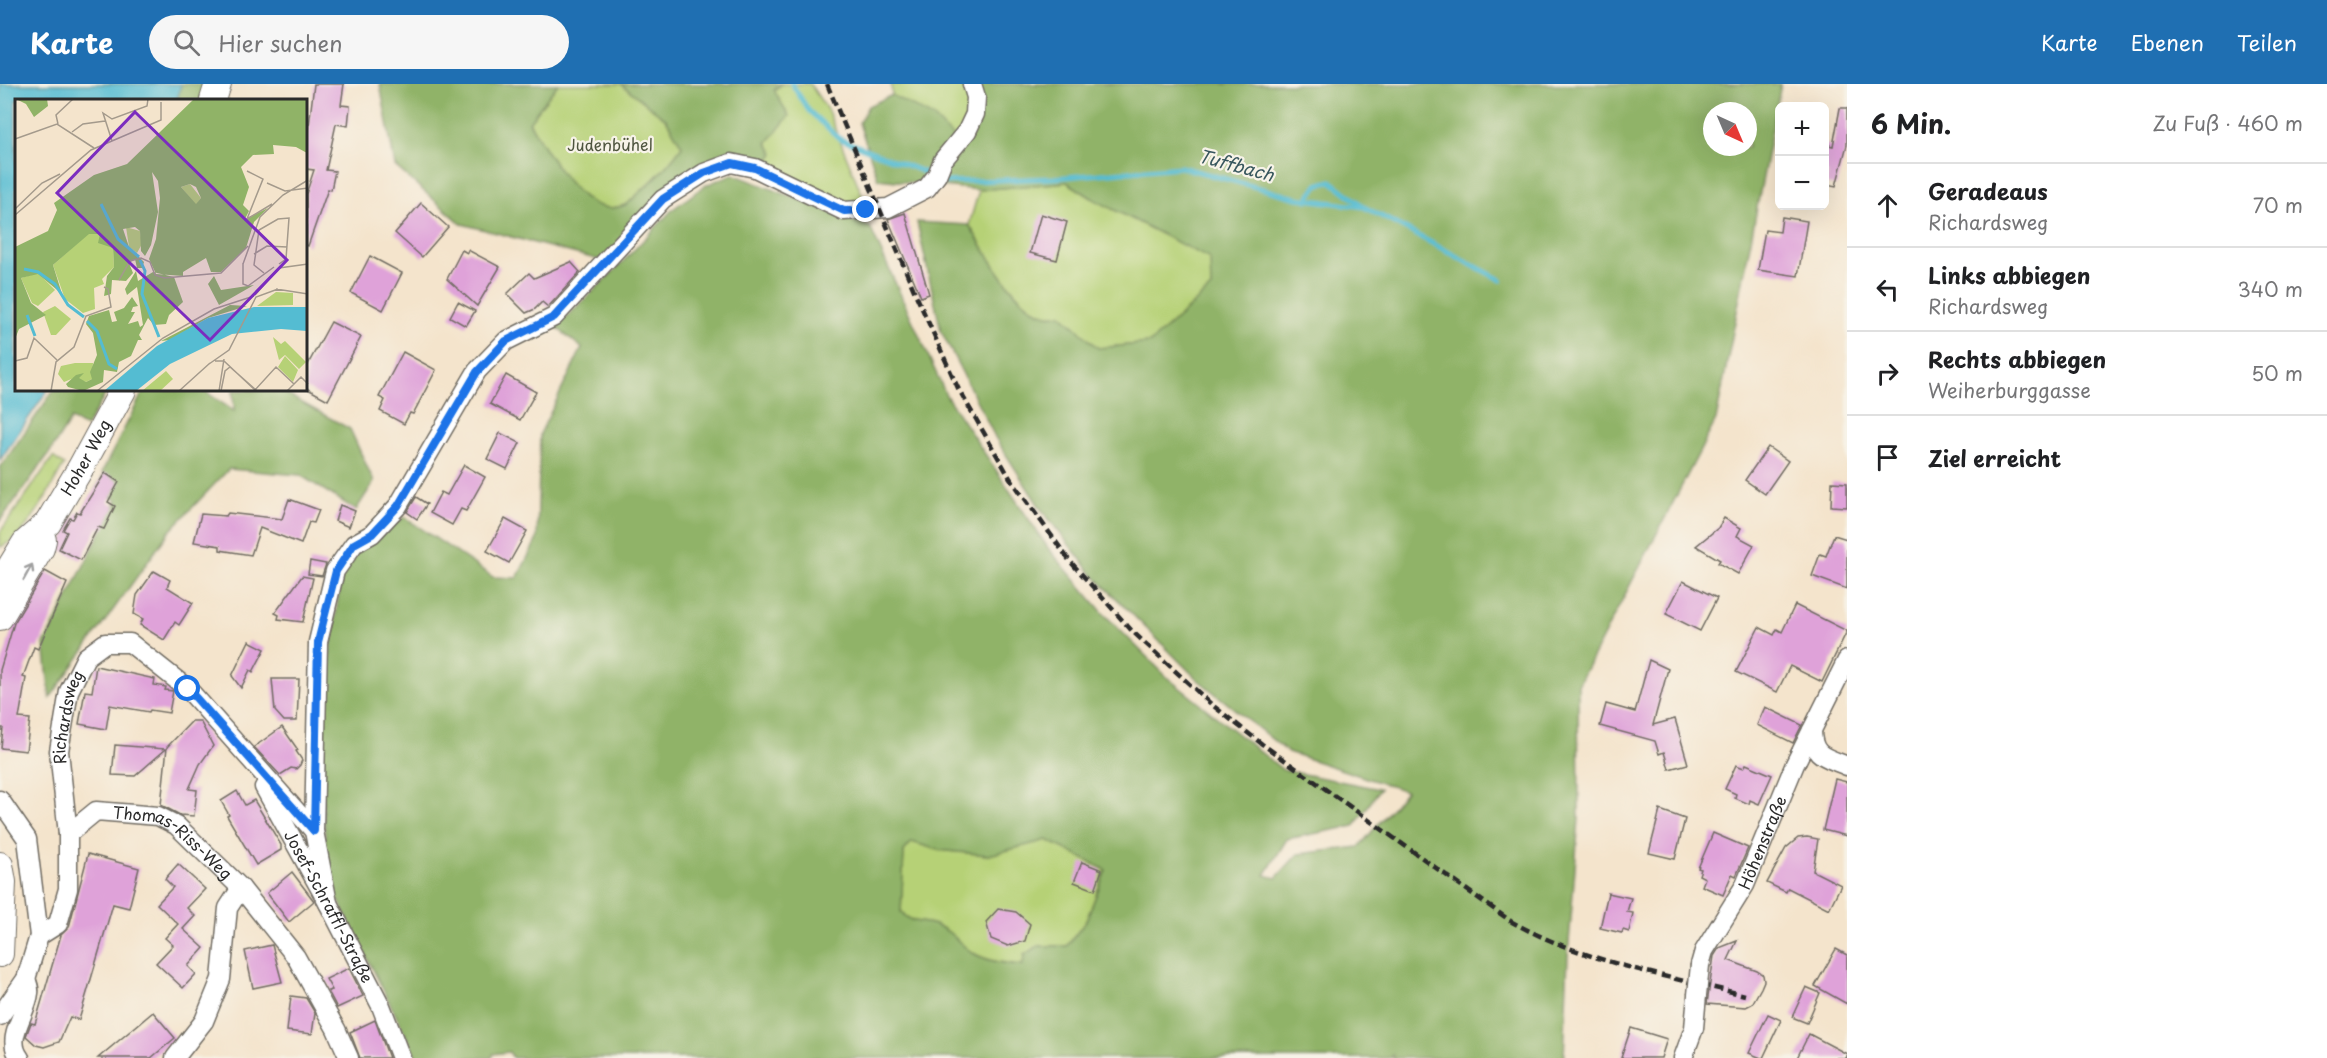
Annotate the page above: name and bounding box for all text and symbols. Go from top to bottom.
search box [149,15,569,69]
text: Karte [30,21,113,64]
icon: search [170,26,203,59]
text: Hier suchen [218,26,343,59]
text: Karte [2041,26,2098,58]
text: Ebenen [2131,26,2204,58]
text: Teilen [2237,26,2297,58]
inset map [15,99,308,392]
north arrow [1703,102,1757,156]
map controls [1775,102,1829,210]
button: + [1775,102,1829,156]
text: 6 Min. [1871,104,1951,143]
text: Zu Fuß · 460 m [2153,108,2303,138]
park label: Judenbühel [567,132,653,156]
water label: Tuffbach [1196,142,1278,188]
button: − [1775,156,1829,210]
text: Geradeaus [1928,174,2048,207]
icon: ahead [1871,189,1904,222]
text: 70 m [2253,190,2303,220]
route end [852,196,878,222]
text: Richardsweg [1928,207,2048,237]
text: Links abbiegen [1928,258,2090,291]
icon: left [1871,273,1904,306]
text: 340 m [2238,274,2303,304]
text: Richardsweg [1928,291,2048,321]
text: Rechts abbiegen [1928,342,2106,375]
icon: right [1871,357,1904,390]
text: 50 m [2251,358,2303,388]
text: Weiherburggasse [1928,375,2091,405]
street label: Hoher Weg [54,415,116,500]
icon: arrive [1871,441,1904,474]
text: Ziel erreicht [1928,441,2061,474]
one-way arrow [23,563,34,581]
street label: Richardsweg [46,665,89,766]
route start [174,675,200,701]
street label: Höhenstraße [1731,792,1792,893]
street label: Thomas-Riss-Weg [112,799,238,884]
street label: Josef-Schraffl-Straße [279,825,380,987]

